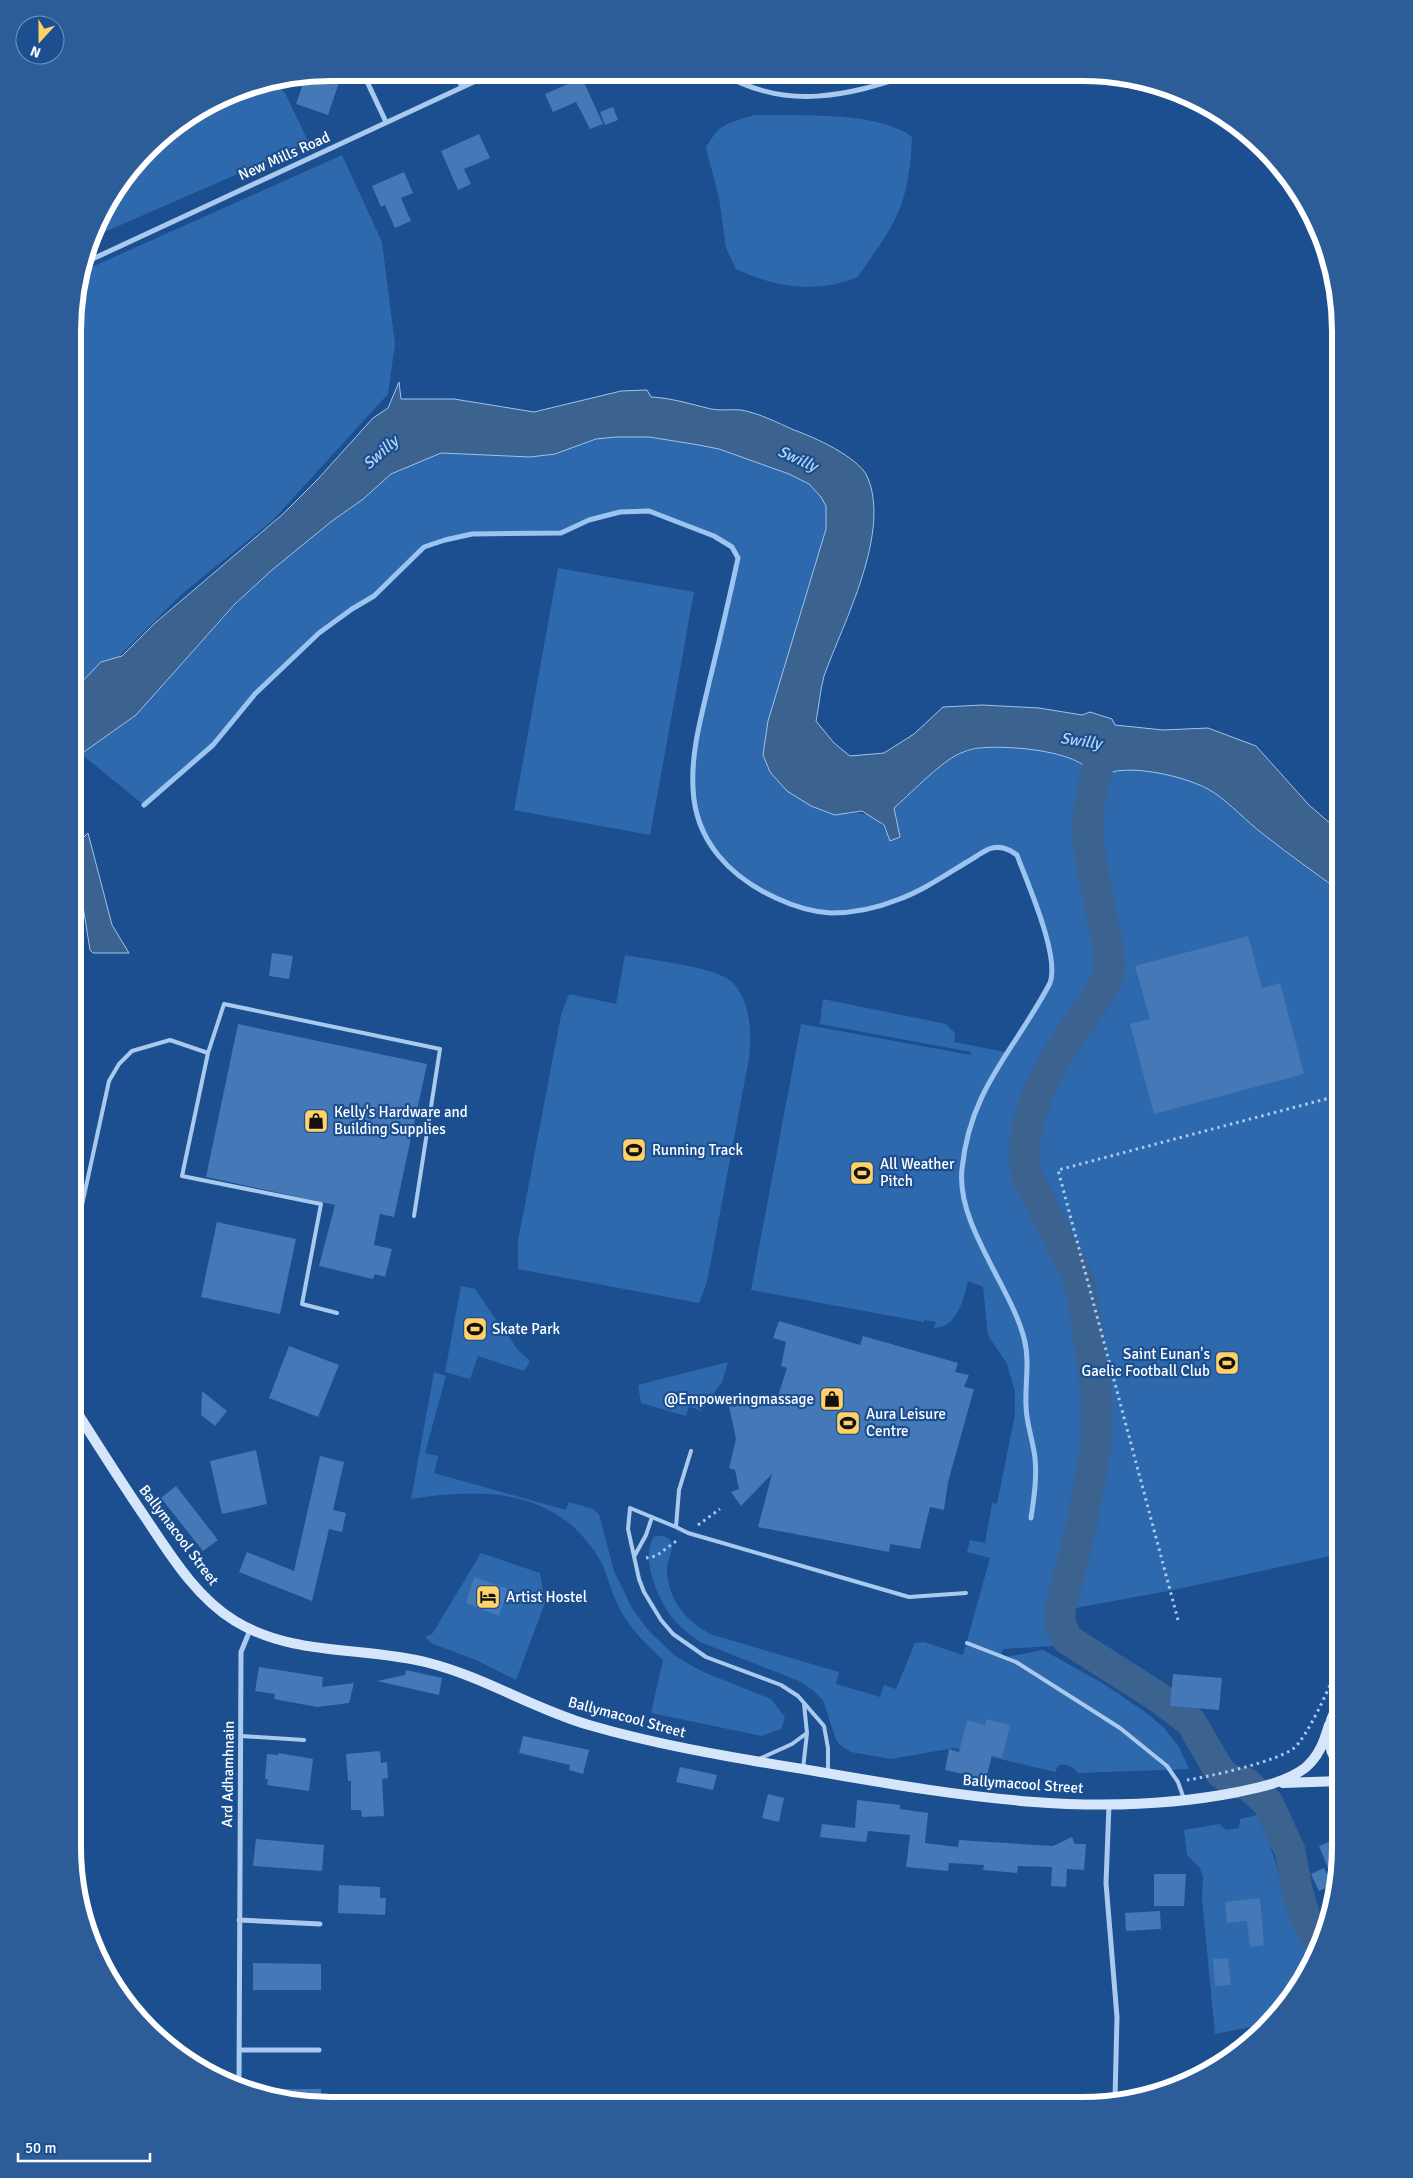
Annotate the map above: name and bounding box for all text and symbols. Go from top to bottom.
north arrow [15,15,65,65]
text: N [28,42,43,61]
street label: New Mills Road [235,128,333,184]
water label: Swilly [359,430,405,474]
water label: Swilly [775,441,823,477]
water label: Swilly [1059,728,1105,754]
place label: Kelly's Hardware and Building Supplies [334,1103,468,1138]
shop icon: Kelly's Hardware and Building Supplies [303,1108,329,1134]
sports icon: Running Track [621,1137,647,1163]
place label: Running Track [652,1141,743,1159]
place label: All Weather Pitch [880,1155,955,1190]
sports icon: All Weather Pitch [849,1160,875,1186]
sports icon: Skate Park [462,1316,488,1342]
place label: Skate Park [492,1320,561,1338]
place label: Saint Eunan's Gaelic Football Club [1082,1345,1210,1380]
sports icon: Saint Eunan's Gaelic Football Club [1214,1350,1240,1376]
shop icon: @Empoweringmassage [819,1386,845,1412]
place label: @Empoweringmassage [664,1390,814,1408]
place label: Aura Leisure Centre [866,1405,946,1440]
sports icon: Aura Leisure Centre [835,1410,861,1436]
street label: Ballymacool Street [135,1481,223,1589]
hotel icon: Artist Hostel [475,1584,501,1610]
place label: Artist Hostel [506,1588,587,1606]
street label: Ballymacool Street [566,1693,688,1741]
street label: Ard Adhamhnain [218,1720,238,1828]
street label: Ballymacool Street [962,1771,1084,1797]
scale bar [18,2130,150,2162]
text: 50 m [25,2139,56,2157]

